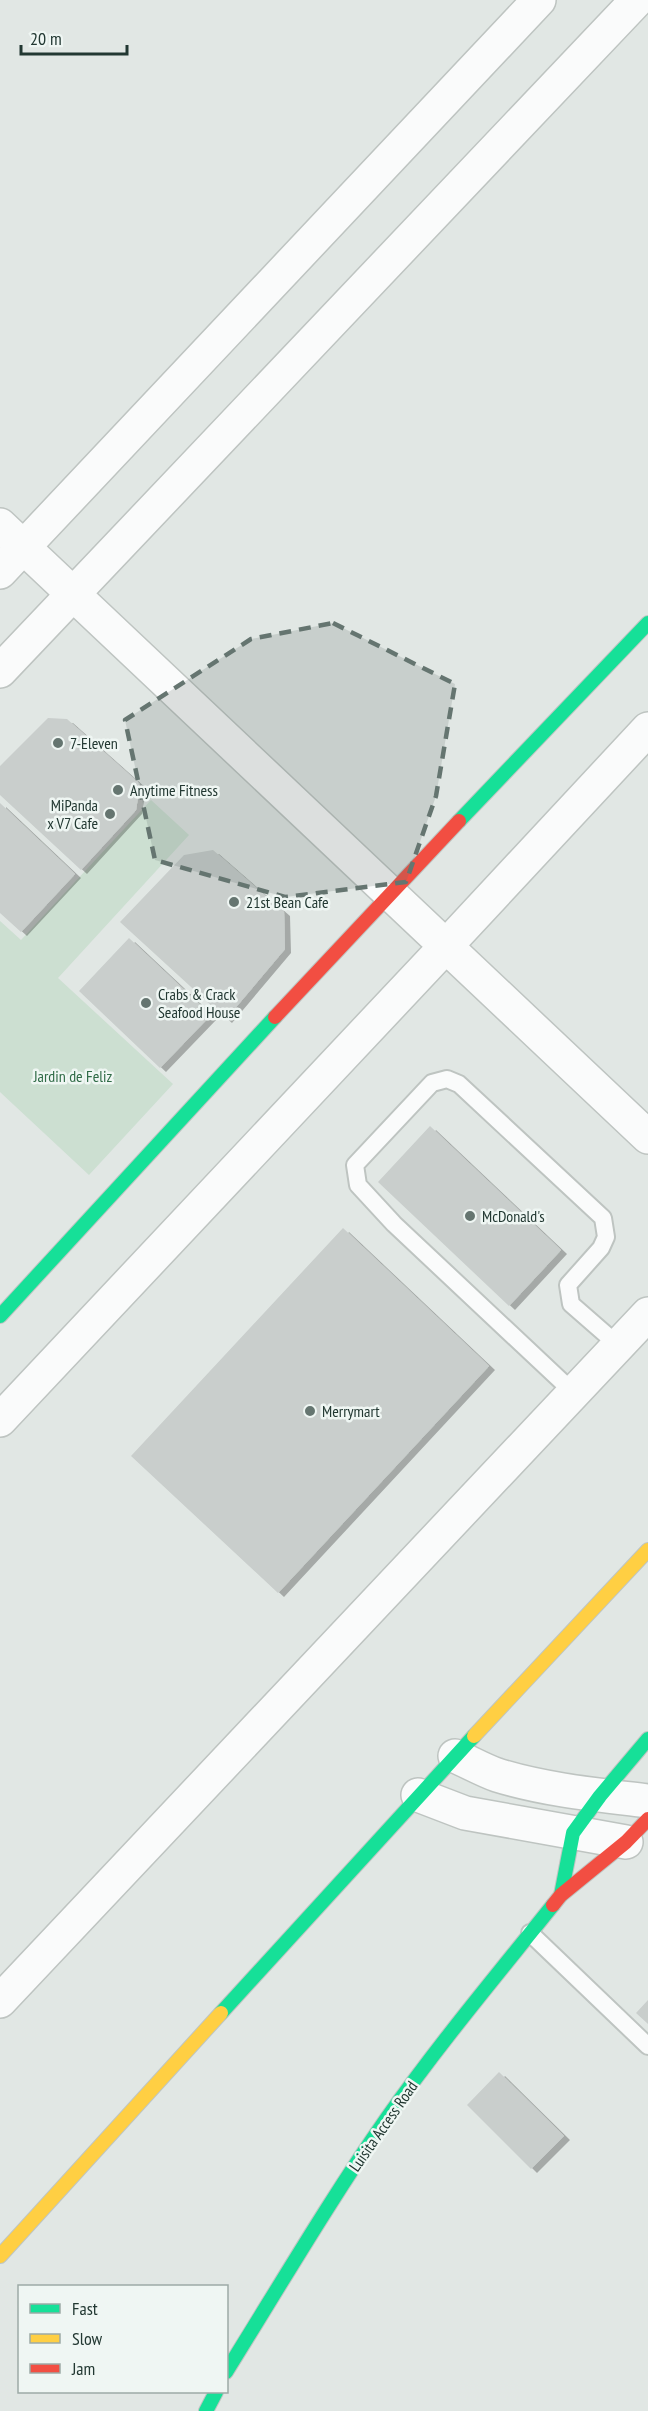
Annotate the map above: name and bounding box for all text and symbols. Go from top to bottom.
scale bar [21,18,128,56]
text: 20 m [30,27,62,50]
place label: 7-Eleven [70,733,118,753]
marker: 7-Eleven [51,736,65,750]
place label: Anytime Fitness [130,780,218,800]
marker: Anytime Fitness [111,783,125,797]
place label: MiPanda x V7 Cafe [47,795,98,833]
marker: MiPanda x V7 Cafe [103,807,117,821]
place label: 21st Bean Cafe [246,892,329,912]
marker: 21st Bean Cafe [227,895,241,909]
place label: Crabs & Crack Seafood House [158,984,240,1022]
marker: Crabs & Crack Seafood House [139,996,153,1010]
park label: Jardin de Feliz [33,1066,113,1086]
place label: McDonald's [482,1206,545,1226]
marker: McDonald's [463,1209,477,1223]
place label: Merrymart [322,1401,380,1421]
marker: Merrymart [303,1404,317,1418]
street label: Luisita Access Road [344,2077,422,2175]
legend [18,2285,228,2393]
text: Fast [72,2297,98,2320]
text: Slow [72,2327,103,2350]
text: Jam [71,2357,95,2380]

